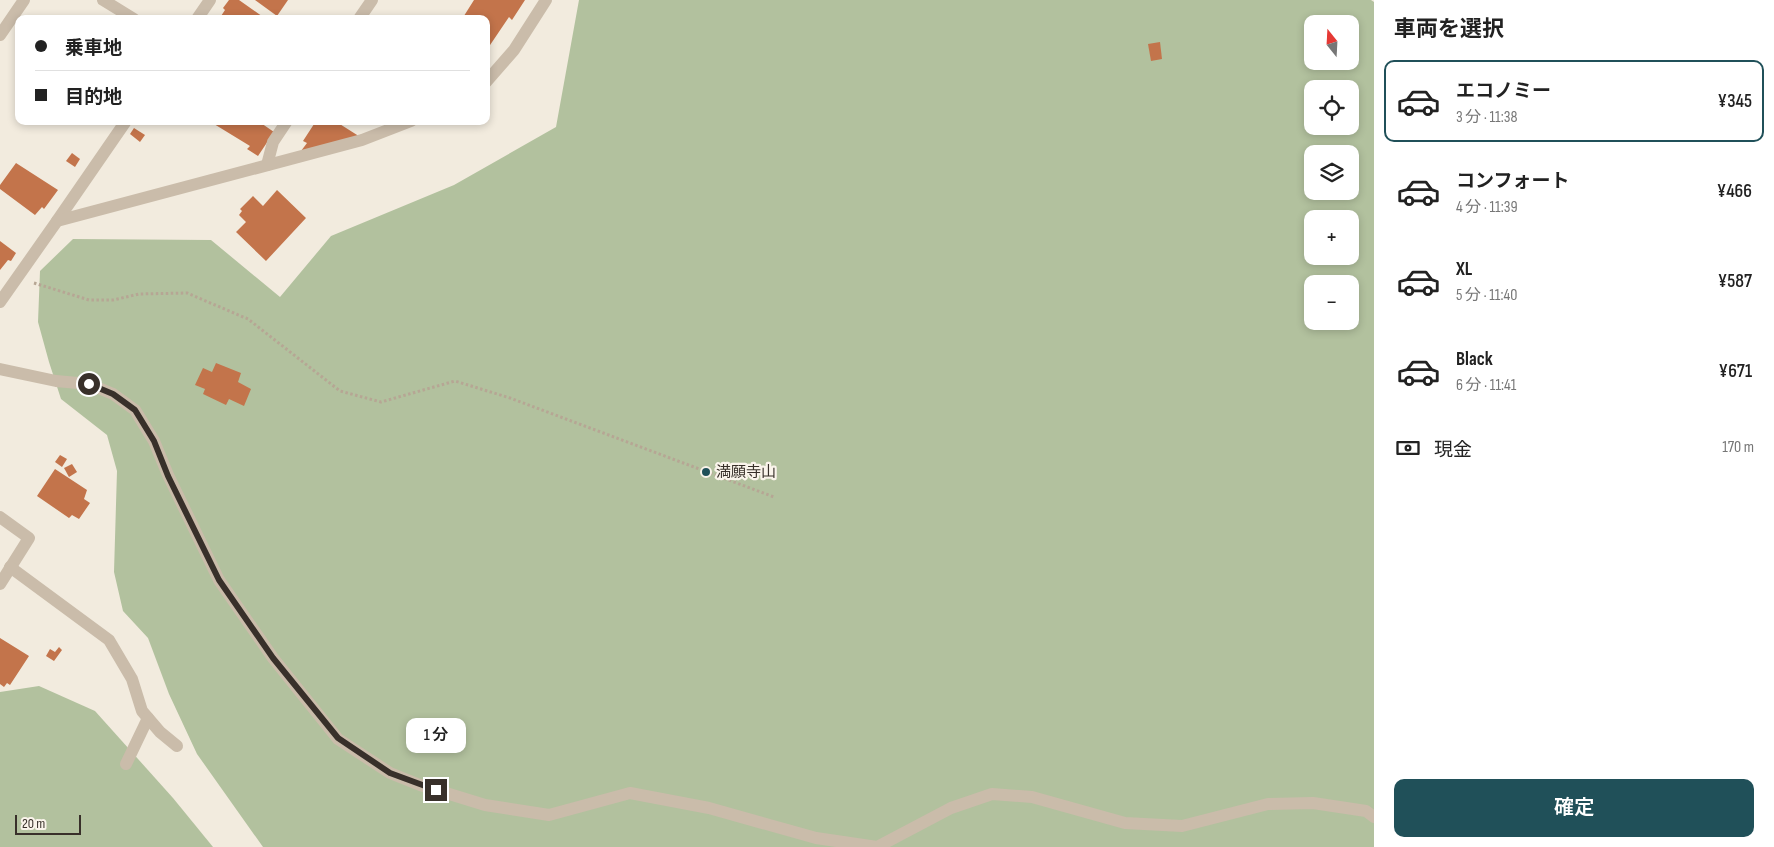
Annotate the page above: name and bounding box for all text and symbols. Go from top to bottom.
north arrow [1304,15,1359,70]
map controls [1304,15,1359,330]
text: 車両を選択 [1394,16,1504,43]
text: 乗車地 [65,37,122,60]
icon: car [1396,79,1441,124]
button: locate [1304,80,1359,135]
text: エコノミー [1456,80,1551,103]
text: 目的地 [65,86,122,109]
text: ¥345 [1717,90,1752,113]
text: 3 分 · 11:38 [1456,108,1517,127]
button: layers [1304,145,1359,200]
icon: car [1396,169,1441,214]
text: コンフォート [1456,170,1569,193]
text: ¥466 [1717,180,1752,203]
text: 4 分 · 11:39 [1456,198,1518,217]
button: + [1304,210,1359,265]
text: XL [1456,258,1472,281]
icon: car [1396,259,1441,304]
text: ¥587 [1718,270,1752,293]
button: − [1304,275,1359,330]
text: 5 分 · 11:40 [1456,286,1517,305]
text: Black [1456,348,1493,371]
icon: car [1396,349,1441,394]
text: ¥671 [1719,360,1752,383]
route start [78,373,100,395]
text: 6 分 · 11:41 [1456,376,1516,395]
icon: cash [1394,434,1422,462]
text: 170 m [1722,438,1754,457]
text: 現金 [1434,439,1472,462]
place label: 満願寺山 [716,463,776,482]
marker: 満願寺山 [700,466,712,478]
callout: 1 分 [406,718,466,752]
text: 1 分 [424,726,448,745]
route end [425,779,447,801]
button: 確定 [1394,779,1754,837]
scale bar [15,812,81,835]
text: 20 m [22,815,45,832]

